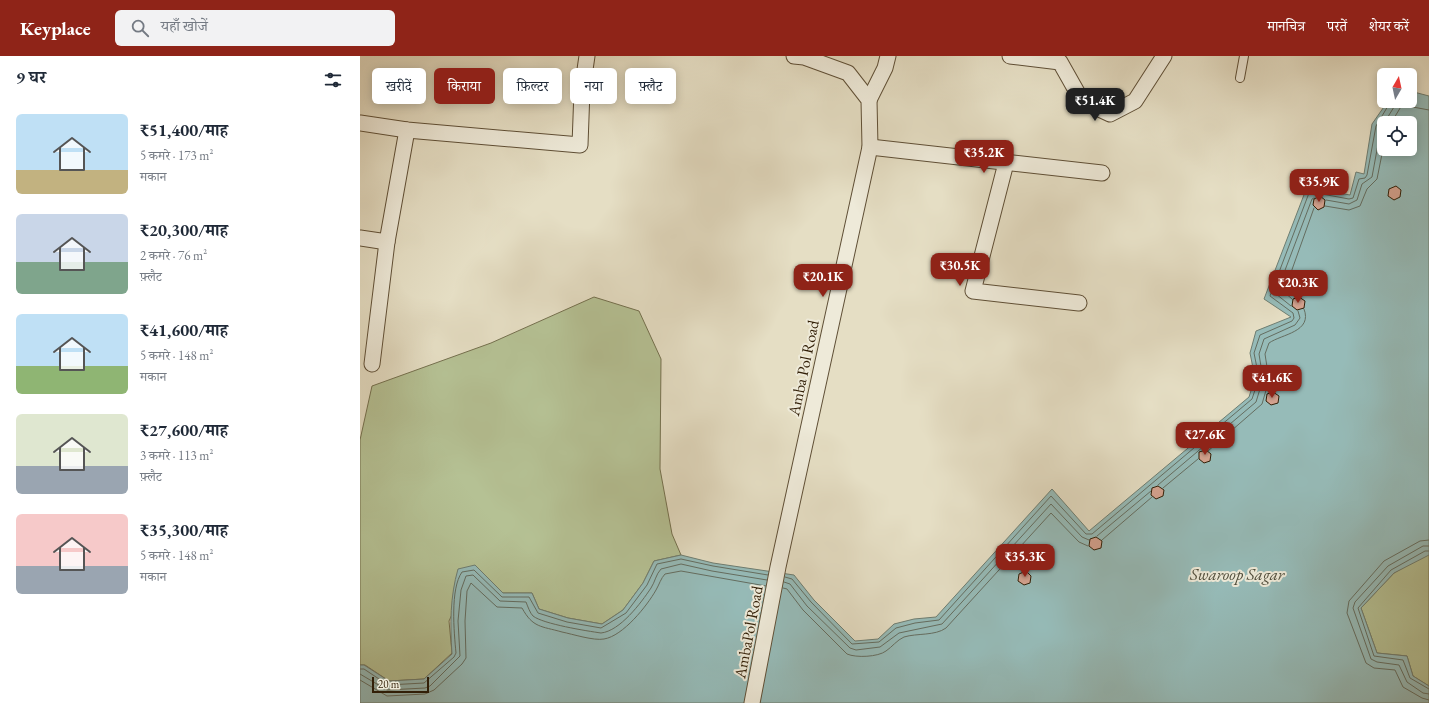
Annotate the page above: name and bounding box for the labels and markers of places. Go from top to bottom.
pin: ₹51.4K [1062,88,1128,122]
pin: ₹35.2K [951,140,1017,174]
pin: ₹35.9K [1286,169,1352,203]
pin: ₹30.5K [927,253,993,287]
pin: ₹20.1K [790,264,856,298]
pin: ₹20.3K [1265,270,1331,304]
pin: ₹41.6K [1239,365,1305,399]
pin: ₹27.6K [1172,422,1238,456]
pin: ₹35.3K [992,544,1058,578]

